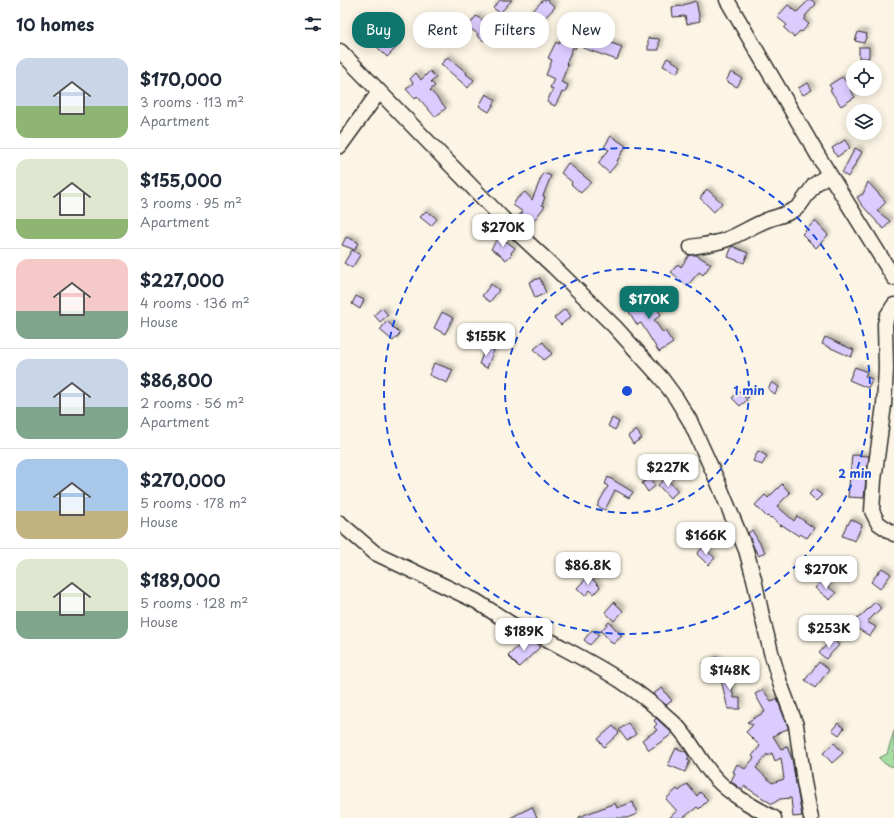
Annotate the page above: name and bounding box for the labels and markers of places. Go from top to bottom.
pin: $270K [475,214,531,248]
pin: $170K [621,286,677,320]
pin: $155K [458,323,514,357]
centre of rings [620,384,634,398]
pin: $227K [640,454,696,488]
pin: $166K [678,522,734,556]
pin: $86.8K [555,552,621,586]
pin: $270K [798,556,854,590]
pin: $253K [801,615,857,649]
pin: $189K [496,618,552,652]
pin: $148K [702,657,758,691]

